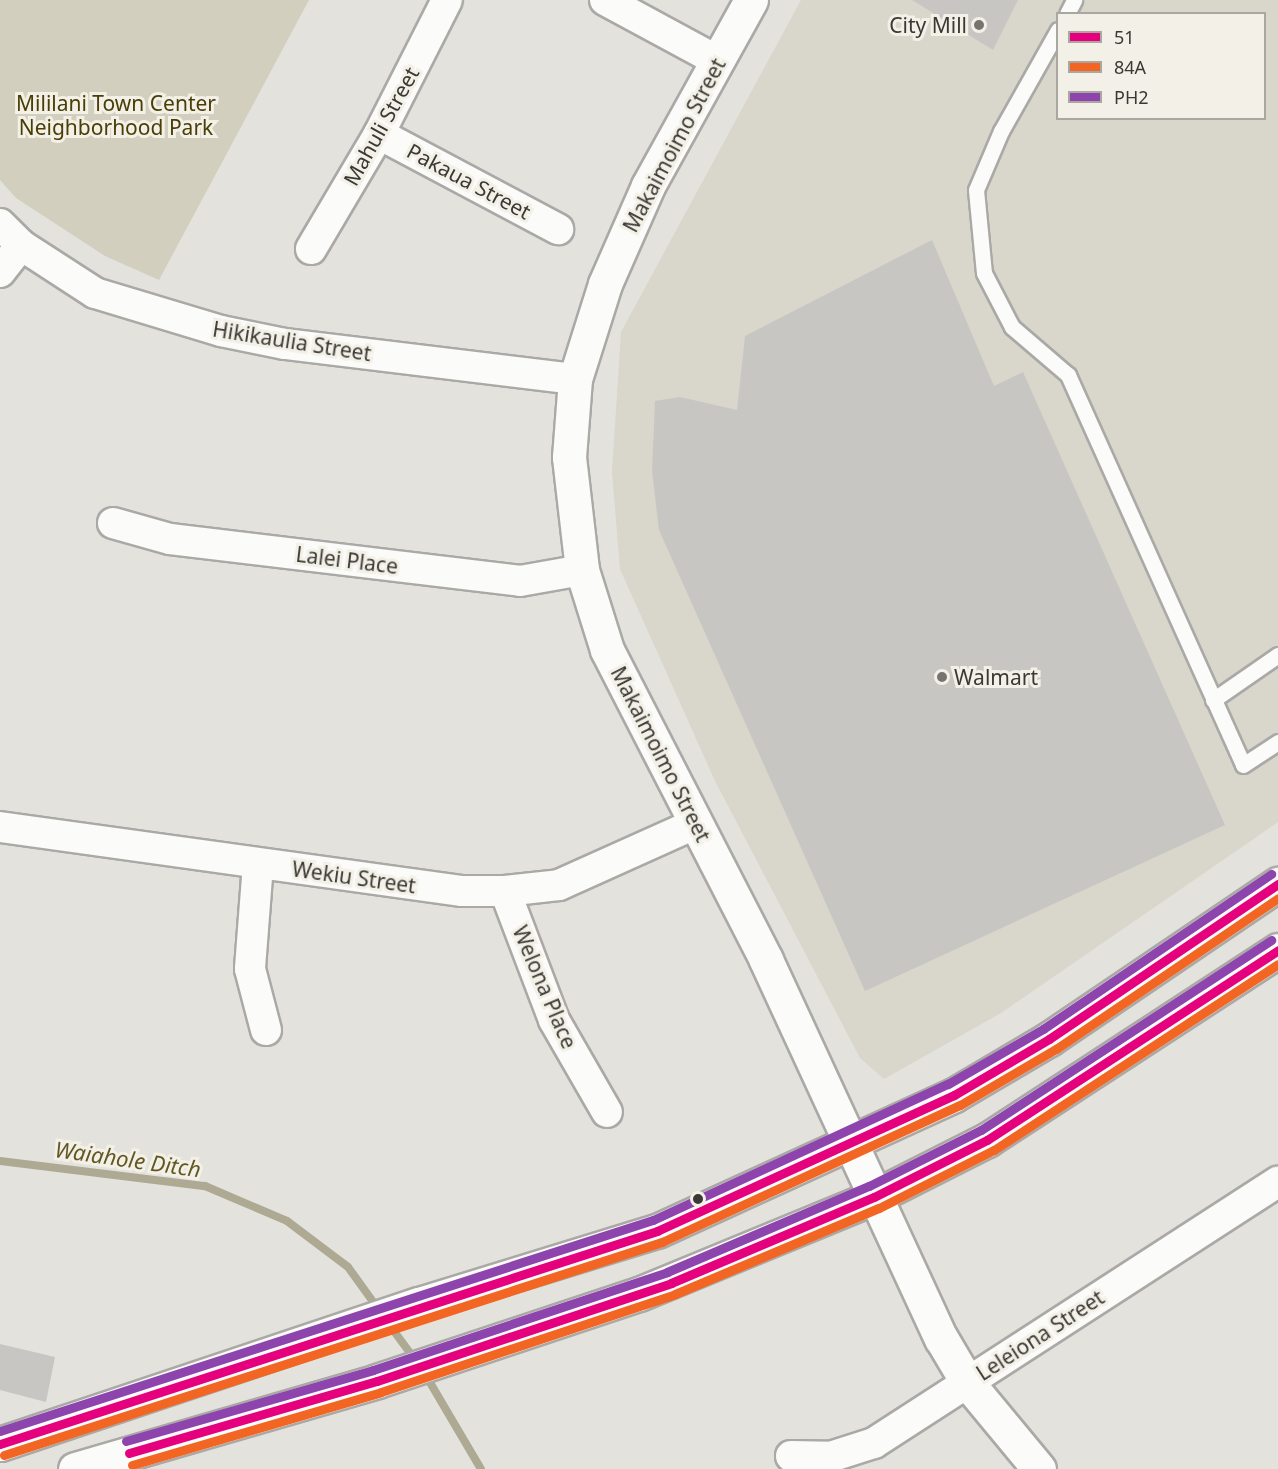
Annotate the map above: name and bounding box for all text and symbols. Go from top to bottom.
place label: City Mill [889,12,967,38]
legend [1056,12,1266,120]
marker: City Mill [972,18,986,32]
text: 51 [1114,25,1135,49]
street label: Makaimoimo Street [617,54,731,236]
text: 84A [1114,55,1146,79]
street label: Mahuli Street [338,62,424,190]
text: PH2 [1114,85,1149,109]
park label: Mililani Town Center Neighborhood Park [16,90,216,140]
street label: Pakaua Street [403,138,535,224]
street label: Hikikaulia Street [211,316,373,366]
street label: Lalei Place [294,541,400,579]
street label: Makaimoimo Street [606,662,716,846]
place label: Walmart [954,664,1038,690]
marker: Walmart [935,670,949,684]
street label: Wekiu Street [291,856,417,898]
street label: Welona Place [508,922,582,1052]
water label: Waiahole Ditch [53,1136,203,1182]
unlabelled marker [692,1193,704,1205]
street label: Leleiona Street [971,1284,1109,1386]

